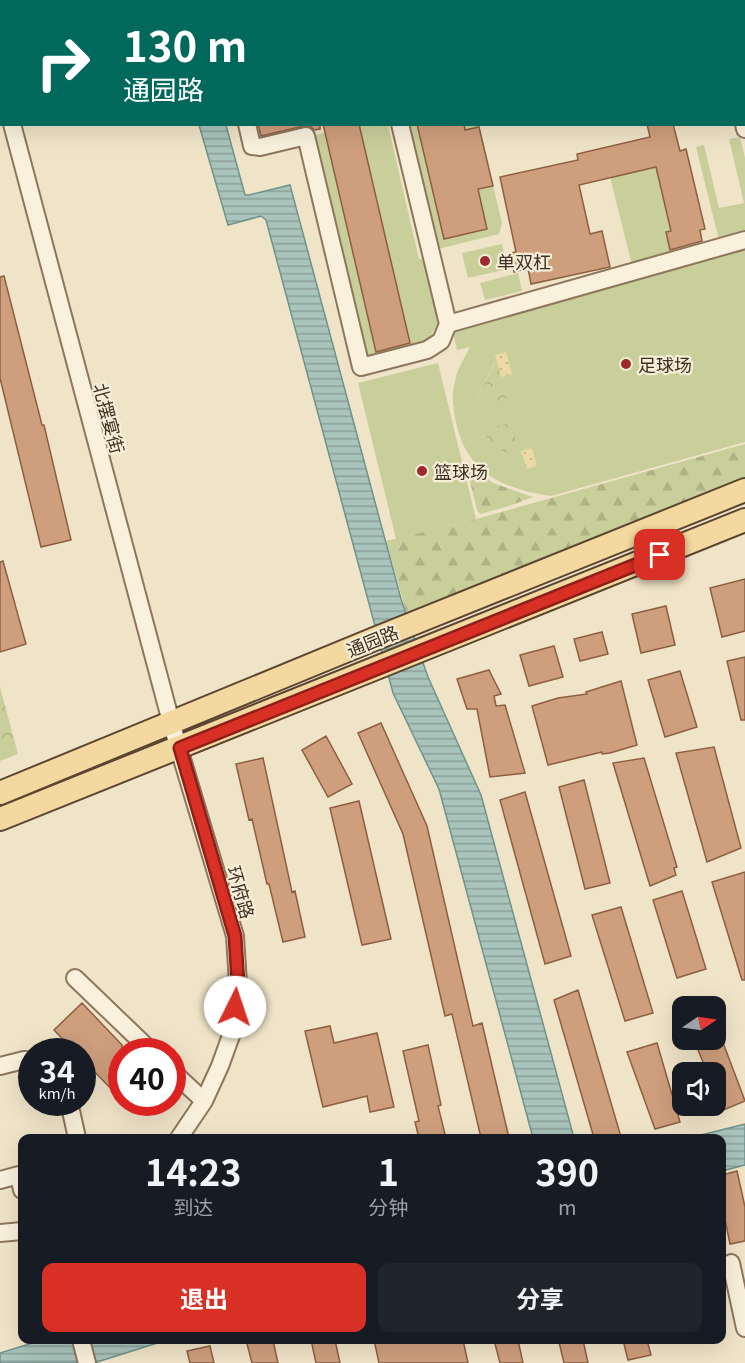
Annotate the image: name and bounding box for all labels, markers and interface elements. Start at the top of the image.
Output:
text: 130 m [123,13,247,74]
icon: right [24,24,102,102]
text: 通园路 [123,69,204,108]
place label: 单双杠 [497,248,551,274]
marker: 单双杠 [478,254,492,268]
place label: 足球场 [638,351,692,377]
marker: 足球场 [619,357,633,371]
street label: 北摆宴街 [88,380,132,456]
place label: 篮球场 [434,458,488,484]
marker: 篮球场 [415,464,429,478]
pin [634,529,685,580]
icon: arrive [643,538,676,571]
street label: 通园路 [342,618,402,662]
street label: 环府路 [222,862,262,922]
position arrow [203,975,267,1039]
north arrow [672,996,726,1050]
map controls [672,996,726,1116]
speed limit sign: 40 [108,1038,186,1116]
text: 34 [39,1048,75,1092]
button: sound [672,1062,726,1116]
text: km/h [38,1082,76,1103]
text: 14:23 [145,1144,242,1196]
text: 1 [378,1144,399,1196]
text: 390 [535,1144,599,1196]
text: 到达 [173,1192,213,1221]
text: 分钟 [368,1192,408,1221]
text: m [558,1192,576,1221]
button: 退出 [42,1263,366,1332]
button: 分享 [378,1263,702,1332]

